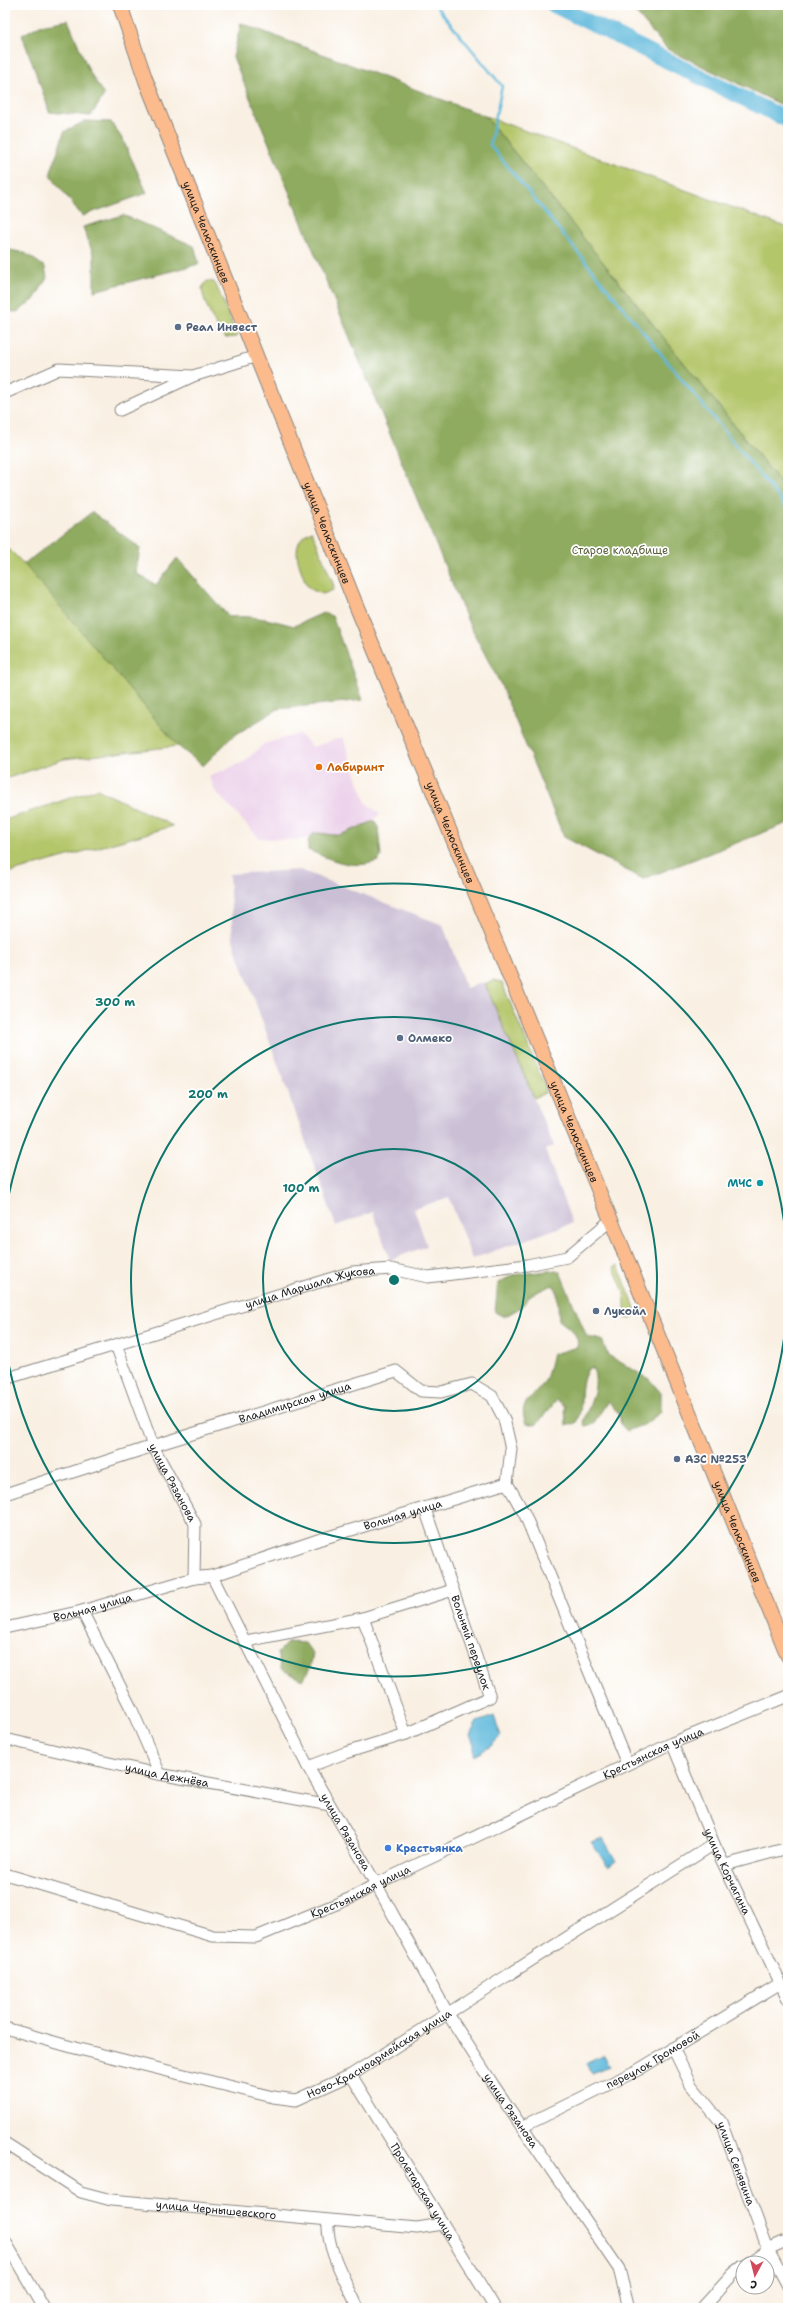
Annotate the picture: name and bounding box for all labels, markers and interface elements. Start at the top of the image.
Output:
street label: улица Челюскинцев [179,179,233,286]
place label: Реал Инвест [186,320,258,335]
marker: Реал Инвест [173,322,183,332]
street label: улица Челюскинцев [299,480,354,586]
park label: Старое кладбище [572,543,668,558]
place label: Лабиринт [327,760,385,775]
marker: Лабиринт [314,762,324,772]
street label: улица Челюскинцев [422,780,478,886]
text: 300 m [95,994,135,1010]
place label: Олмеко [408,1031,452,1046]
marker: Олмеко [395,1033,405,1043]
street label: улица Челюскинцев [546,1079,602,1185]
text: 200 m [188,1086,228,1102]
place label: МЧС [727,1176,752,1191]
marker: МЧС [755,1178,765,1188]
text: 100 m [283,1180,320,1196]
street label: улица Маршала Жукова [243,1263,376,1312]
centre of rings [387,1273,401,1287]
place label: Лукойл [604,1304,647,1319]
marker: Лукойл [591,1306,601,1316]
street label: Владимирская улица [237,1378,353,1427]
street label: улица Рязанова [145,1441,200,1525]
place label: АЗС №253 [685,1452,747,1467]
marker: АЗС №253 [672,1454,682,1464]
street label: улица Челюскинцев [710,1479,765,1585]
street label: Вольная улица [362,1496,444,1534]
street label: Вольная улица [52,1590,134,1625]
street label: Вольный переулок [447,1593,494,1692]
street label: Крестьянская улица [601,1724,706,1783]
street label: улица Дежнёва [124,1760,210,1791]
street label: улица Рязанова [317,1791,374,1874]
street label: улица Корчагина [700,1826,754,1918]
place label: Крестьянка [396,1841,463,1856]
marker: Крестьянка [383,1843,393,1853]
street label: Крестьянская улица [308,1862,413,1922]
street label: Ново-Красноармейская улица [304,2006,454,2102]
street label: переулок Громовой [603,2027,702,2093]
street label: улица Рязанова [480,2071,541,2151]
street label: улица Сенявина [713,2120,758,2208]
street label: Пролетарская улица [387,2141,458,2243]
street label: улица Чернышевского [155,2197,277,2223]
north arrow [735,2255,775,2295]
text: С [749,2277,758,2292]

